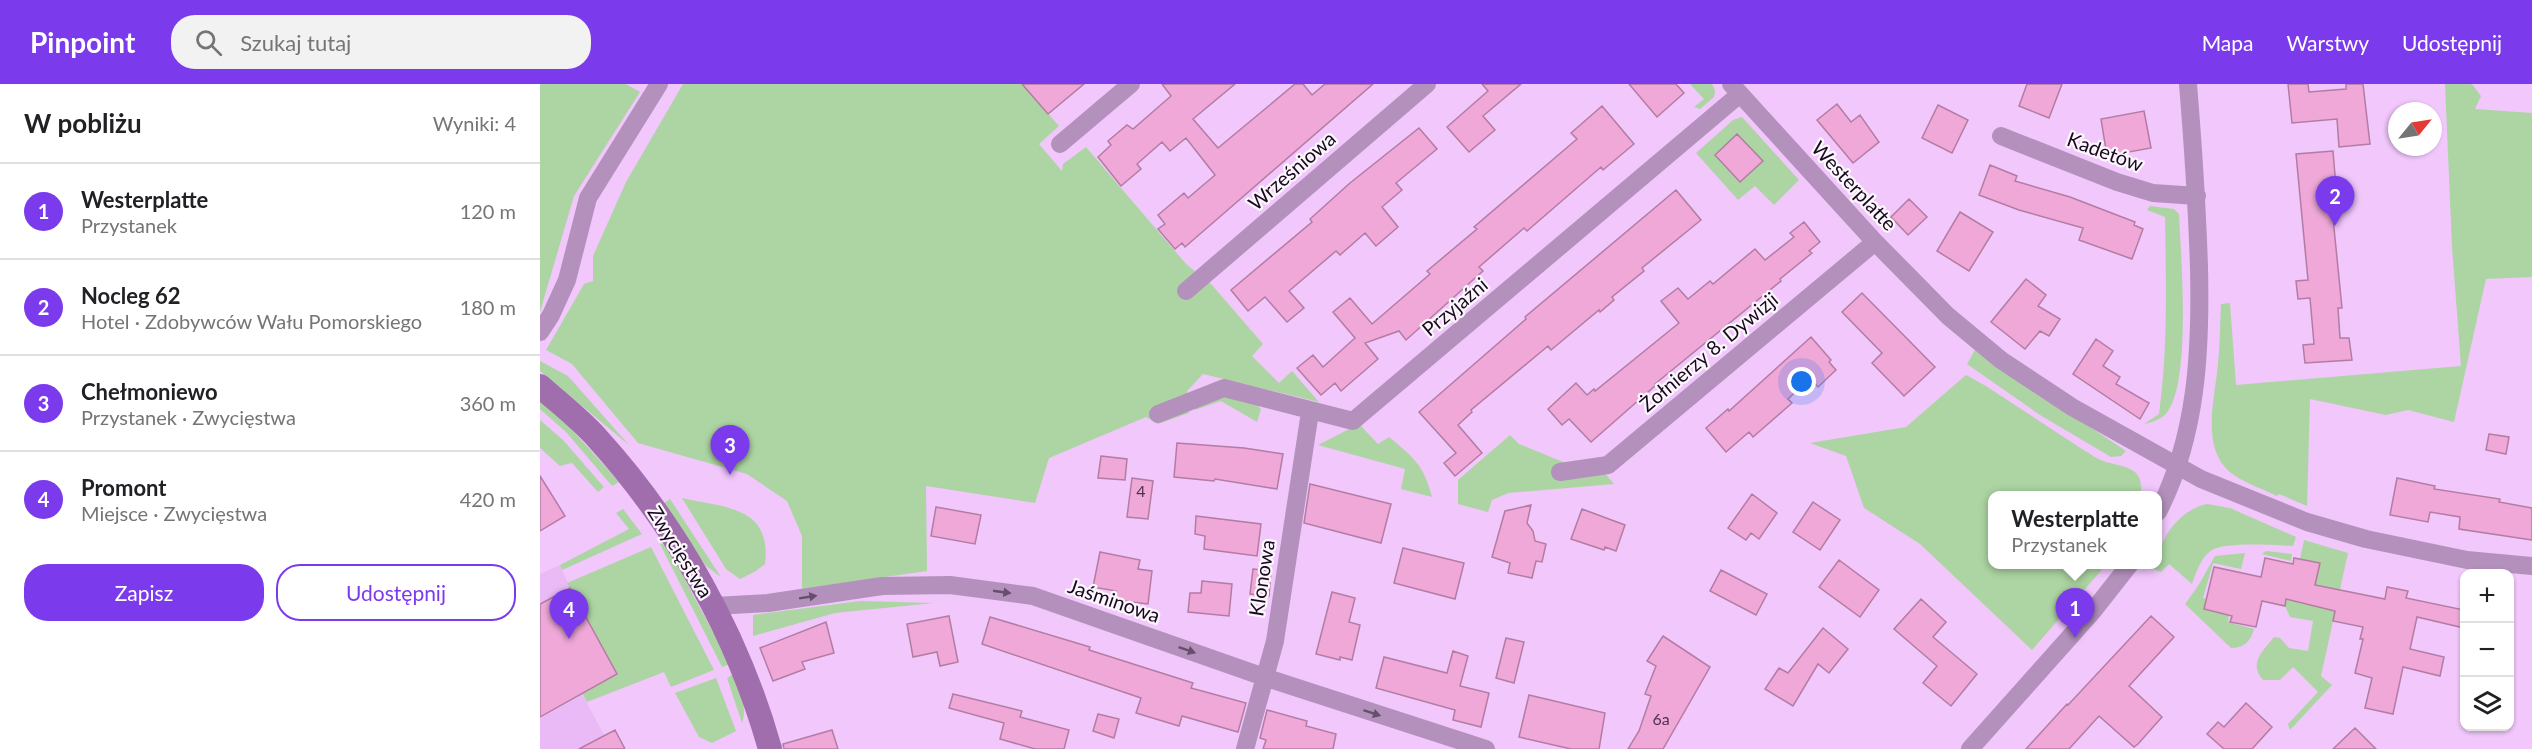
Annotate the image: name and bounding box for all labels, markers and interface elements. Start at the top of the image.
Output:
search box [171,15,591,69]
text: Pinpoint [30,25,135,59]
icon: search [192,26,225,59]
text: Szukaj tutaj [240,29,351,56]
text: Mapa [2202,30,2254,55]
text: Warstwy [2287,30,2369,55]
text: Udostępnij [2402,30,2502,55]
north arrow [2388,102,2442,156]
text: W pobliżu [24,107,142,139]
text: Wyniki: 4 [433,111,516,135]
street label: Wrześniowa [1243,126,1340,215]
street label: Kadetów [2064,126,2147,176]
street label: Westerplatte [1807,136,1902,235]
pin: 2 [2316,176,2354,226]
text: Westerplatte [81,186,208,213]
text: 1 [38,199,49,223]
text: 120 m [460,199,516,223]
text: Przystanek [81,213,177,237]
street label: Przyjaźni [1417,272,1492,341]
text: Nocleg 62 [81,282,181,309]
street label: Żołnierzy 8. Dywizji [1634,286,1782,416]
text: 2 [38,295,49,319]
text: 180 m [460,295,516,319]
text: Hotel · Zdobywców Wału Pomorskiego [81,309,422,333]
your location [1787,367,1816,396]
text: Chełmoniewo [81,378,218,405]
text: 3 [38,391,49,415]
text: 360 m [460,391,516,415]
text: Przystanek · Zwycięstwa [81,405,296,429]
pin: 3 [710,426,750,475]
text: Promont [81,474,166,501]
house number: 4 [1136,481,1146,500]
text: 4 [38,487,49,511]
text: 420 m [460,487,516,511]
popup [1988,491,2162,569]
text: Miejsce · Zwycięstwa [81,501,267,525]
street label: Zwycięstwa [643,501,718,602]
text: Westerplatte [2011,505,2139,532]
text: Przystanek [2011,532,2107,556]
street label: Klonowa [1243,538,1279,618]
button: Zapisz [24,564,264,621]
button: Udostępnij [276,564,516,621]
map controls [2460,569,2514,731]
button: + [2460,569,2514,623]
street label: Jaśminowa [1065,573,1164,627]
one-way arrow [992,587,1011,596]
pin: 1 [2056,588,2095,638]
pin: 4 [549,590,588,639]
one-way arrow [799,592,818,601]
button: − [2460,623,2514,677]
one-way arrow [1178,646,1196,656]
button: layers [2460,677,2514,731]
one-way arrow [1363,708,1381,718]
house number: 6a [1652,709,1670,728]

